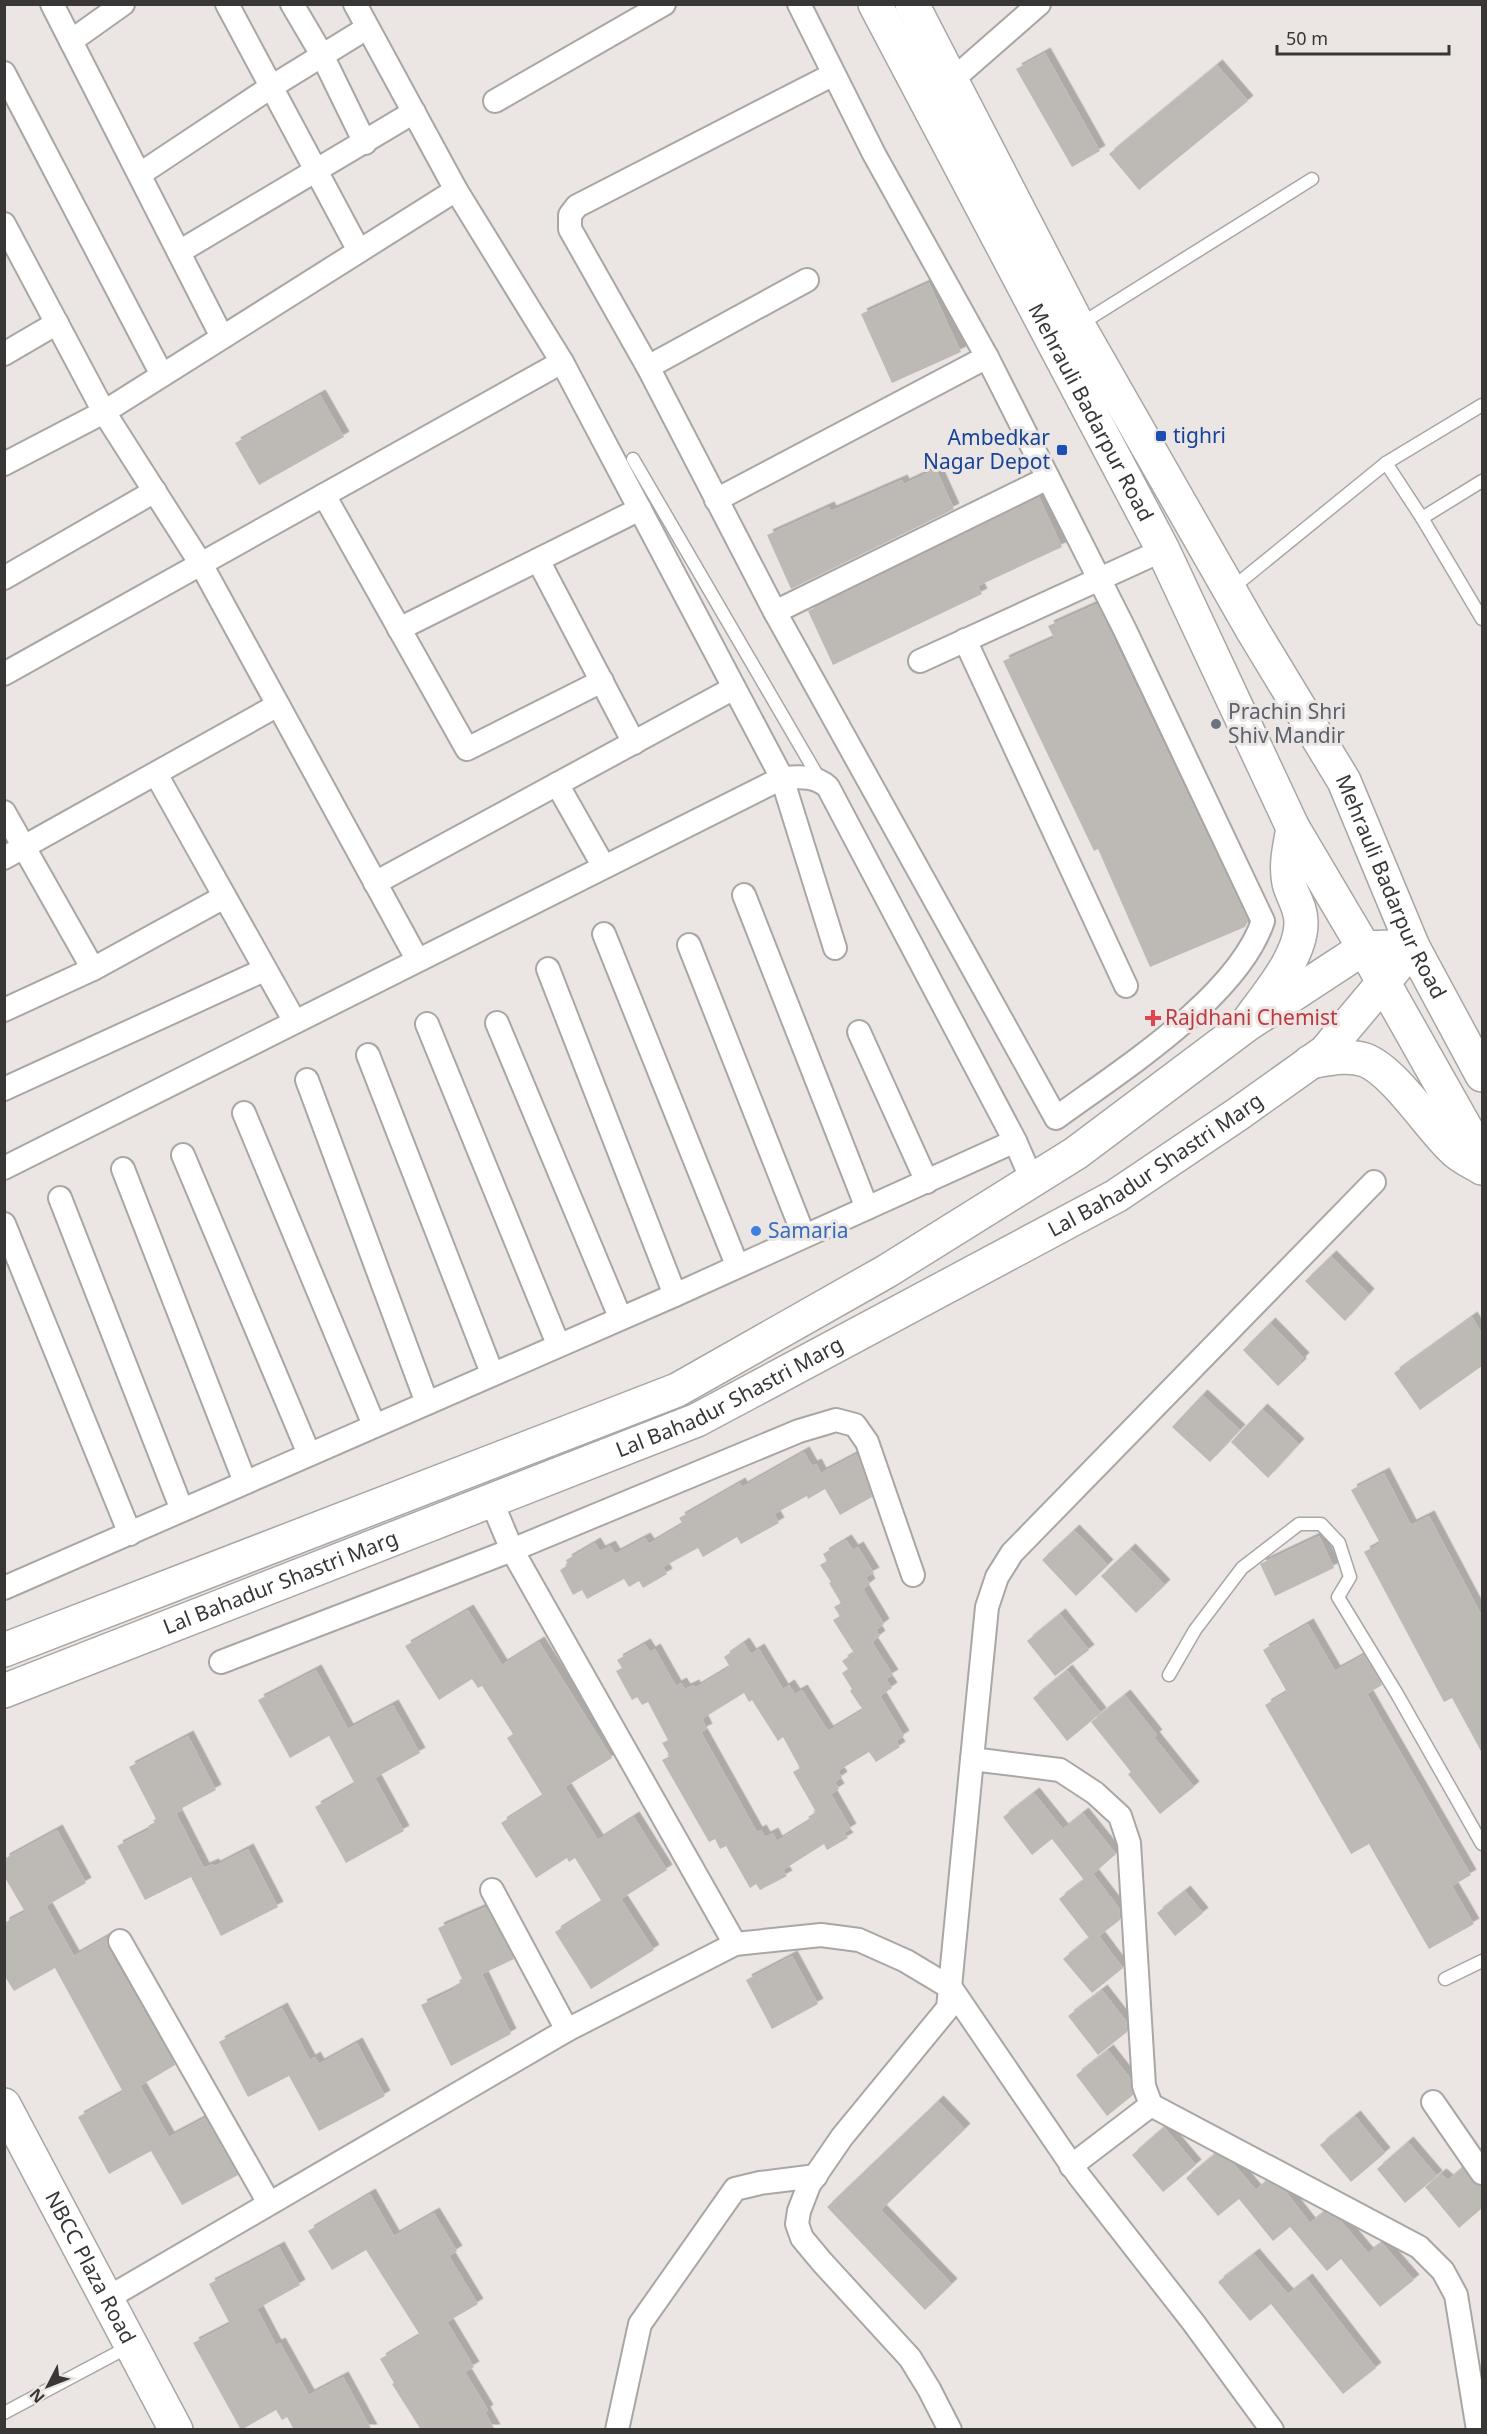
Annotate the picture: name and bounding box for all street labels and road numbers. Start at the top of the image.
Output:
street label: Mehrauli Badarpur Road [1022,298,1160,526]
street label: Mehrauli Badarpur Road [1330,770,1453,1004]
street label: Lal Bahadur Shastri Marg [1043,1086,1268,1243]
street label: Lal Bahadur Shastri Marg [611,1330,848,1463]
street label: Lal Bahadur Shastri Marg [159,1523,402,1640]
street label: NBCC Plaza Road [39,2186,143,2348]

